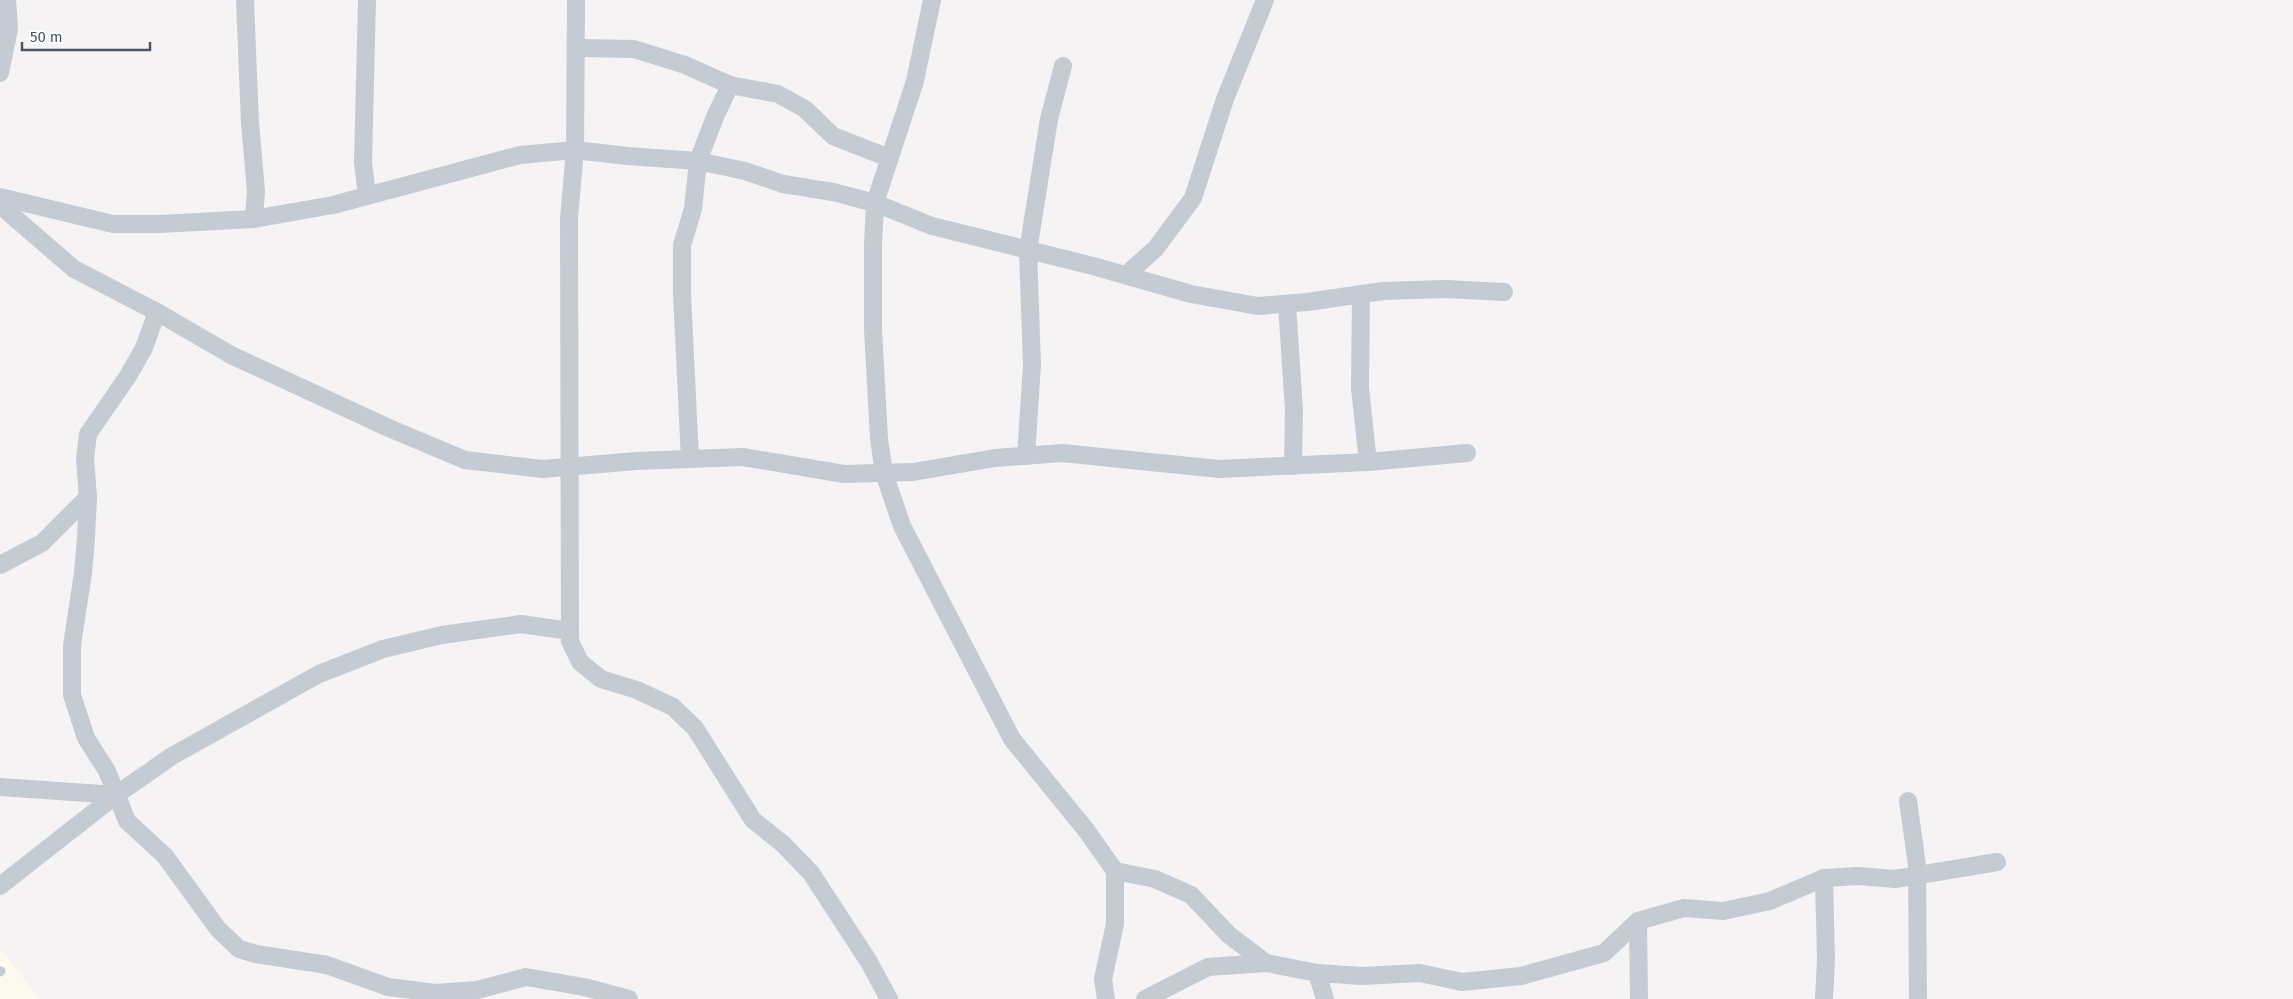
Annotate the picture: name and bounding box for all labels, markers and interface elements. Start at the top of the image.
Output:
scale bar [22,20,150,52]
text: 50 m [30,28,63,46]

